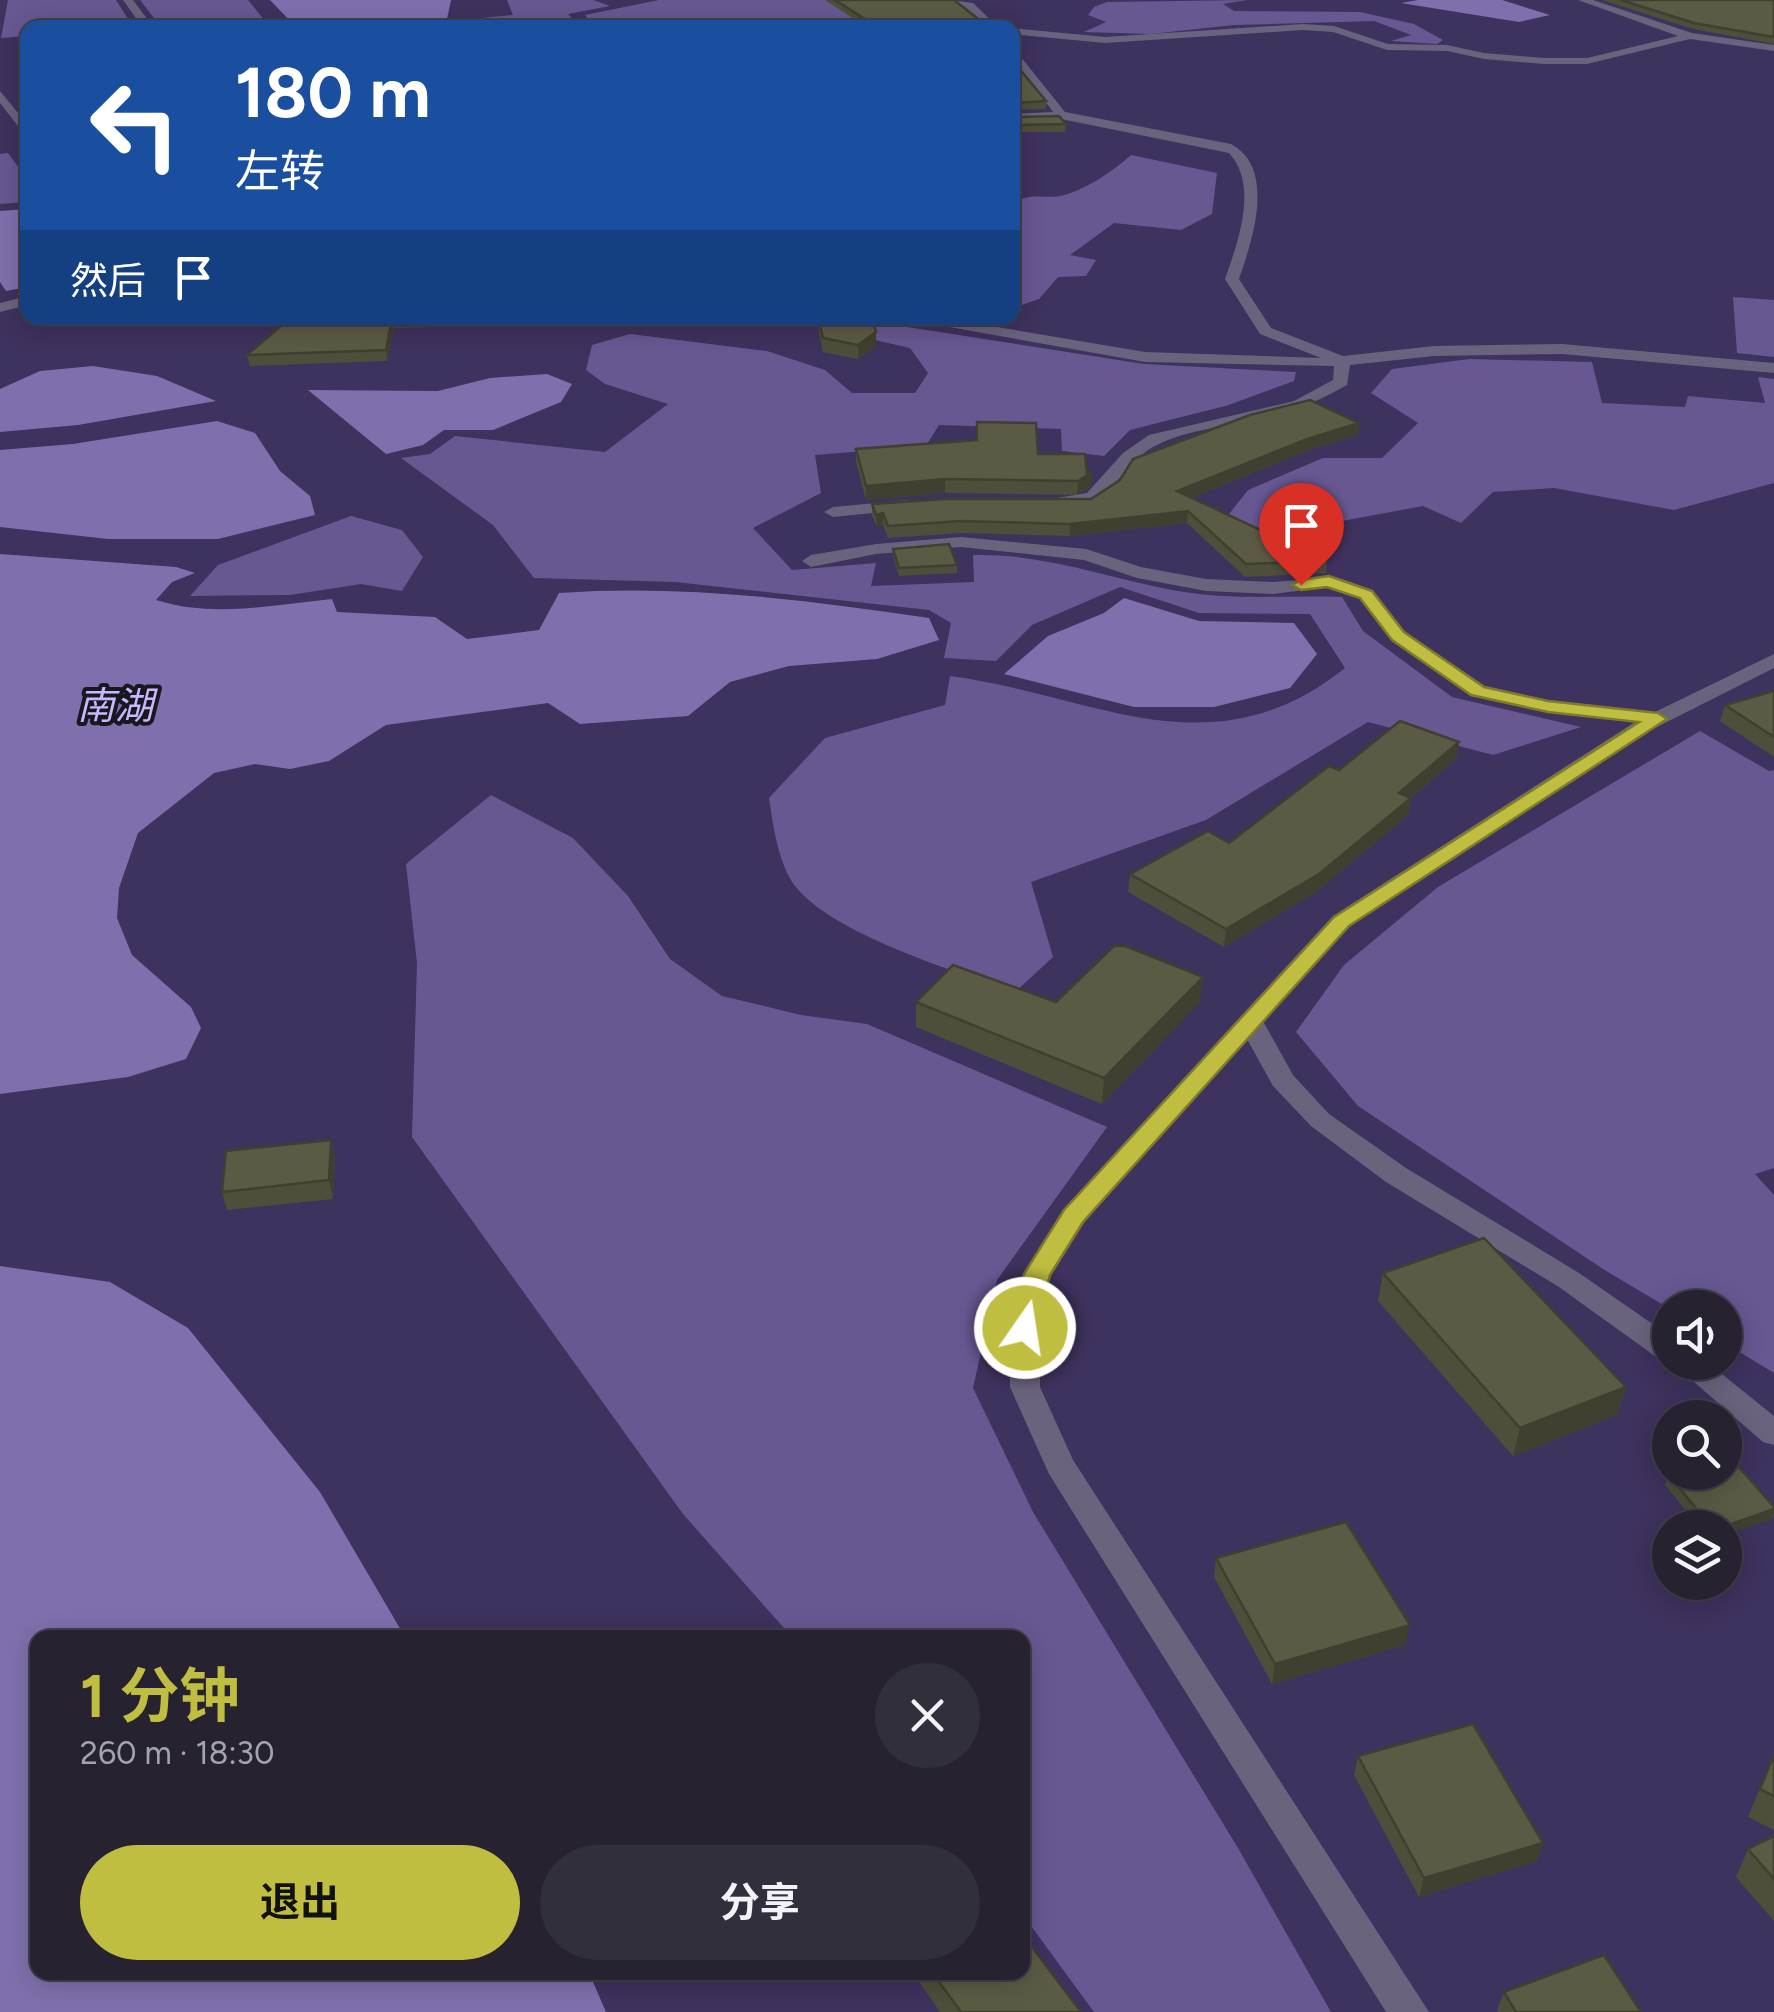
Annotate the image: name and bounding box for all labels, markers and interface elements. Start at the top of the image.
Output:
text: 180 m [235,50,430,135]
icon: left [70,60,200,190]
text: 左转 [235,144,325,198]
icon: arrive [166,250,221,305]
text: 然后 [70,258,146,304]
pin [1259,483,1344,586]
icon: arrive [1274,498,1329,553]
water label: 南湖 [77,683,158,729]
position arrow [973,1276,1077,1380]
map controls [1652,1290,1742,1600]
button: sound [1652,1290,1742,1380]
button: search [1652,1400,1742,1490]
button: layers [1652,1510,1742,1600]
text: 1 分钟 [80,1660,240,1732]
button: close [875,1663,980,1768]
text: 260 m · 18:30 [80,1734,274,1772]
button: 退出 [80,1845,520,1960]
button: 分享 [540,1845,980,1960]

